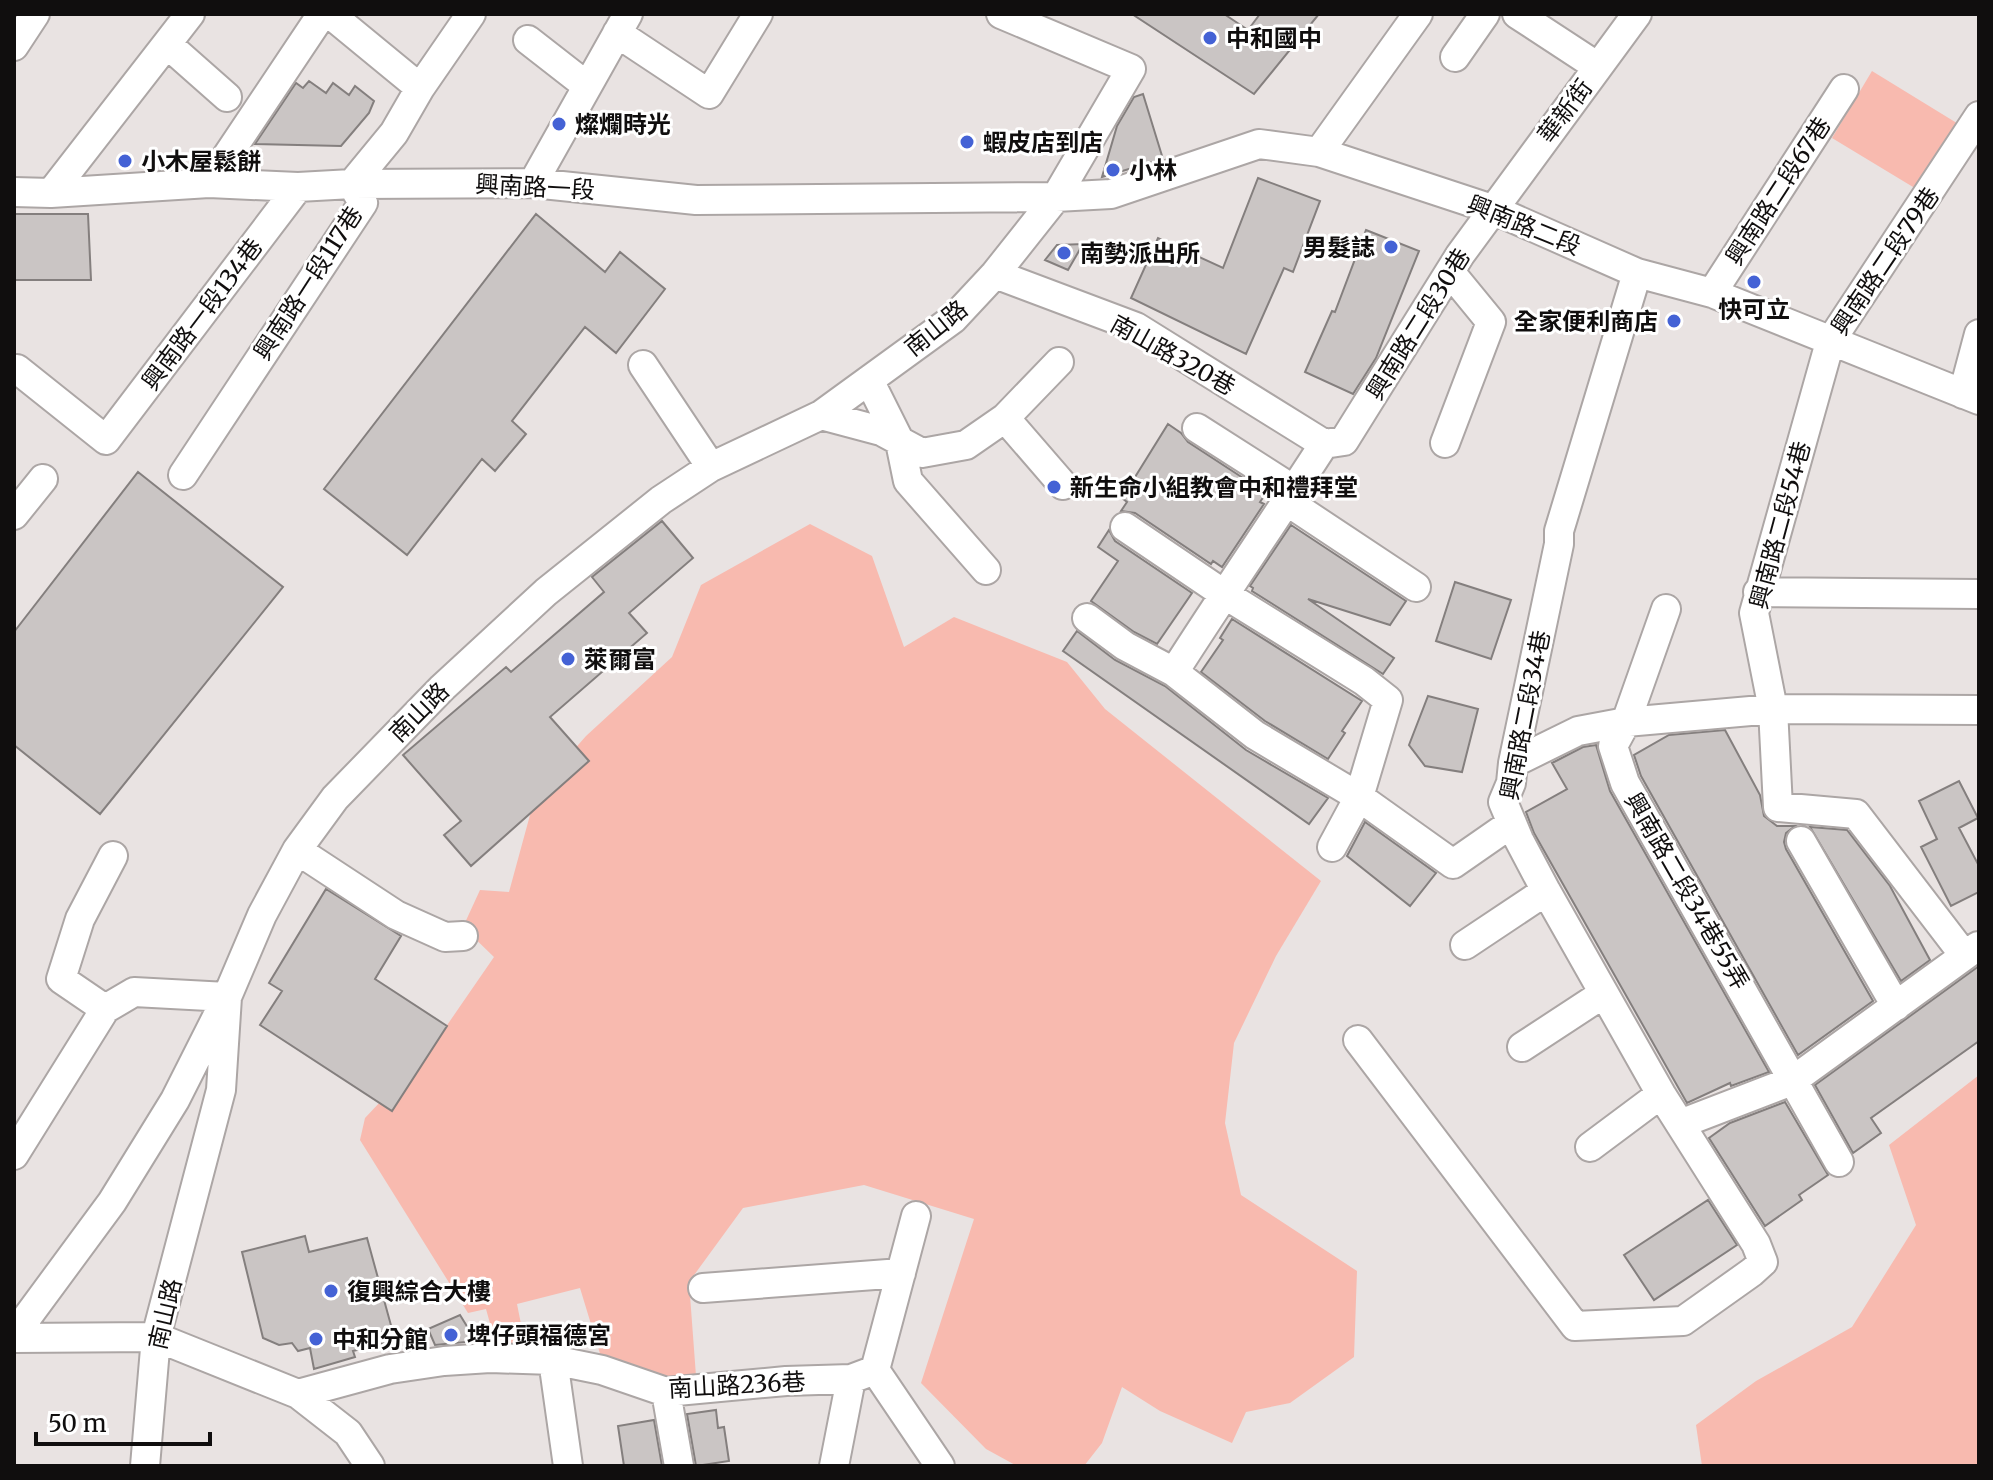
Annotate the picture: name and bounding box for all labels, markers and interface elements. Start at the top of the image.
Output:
place label: 中和國中 [1226,23,1322,54]
marker: 中和國中 [1201,29,1219,47]
street label: 華新街 [1531,73,1599,149]
place label: 燦爛時光 [575,109,671,140]
street label: 興南路二段67巷 [1719,111,1837,271]
marker: 燦爛時光 [550,115,568,133]
place label: 蝦皮店到店 [983,127,1103,158]
marker: 蝦皮店到店 [958,133,976,151]
place label: 小木屋鬆餅 [141,146,261,177]
marker: 小木屋鬆餅 [116,152,134,170]
place label: 小林 [1129,155,1177,186]
marker: 小林 [1104,161,1122,179]
street label: 興南路一段 [474,168,596,206]
street label: 興南路二段79巷 [1824,181,1946,341]
street label: 興南路二段 [1463,188,1585,262]
street label: 興南路一段117巷 [247,200,369,366]
street label: 興南路一段134巷 [135,232,269,396]
place label: 男髮誌 [1303,232,1375,263]
place label: 南勢派出所 [1080,238,1200,269]
marker: 男髮誌 [1382,238,1400,256]
street label: 興南路二段30巷 [1359,242,1477,406]
marker: 南勢派出所 [1055,244,1073,262]
marker: 快可立 [1745,273,1763,291]
street label: 南山路 [898,293,974,363]
place label: 快可立 [1718,294,1790,325]
place label: 全家便利商店 [1514,306,1658,337]
street label: 南山路320巷 [1105,308,1241,402]
marker: 全家便利商店 [1665,312,1683,330]
street label: 興南路二段54巷 [1743,438,1817,612]
place label: 新生命小組教會中和禮拜堂 [1070,472,1358,503]
marker: 新生命小組教會中和禮拜堂 [1045,478,1063,496]
street label: 興南路二段34巷 [1493,628,1557,802]
place label: 萊爾富 [584,644,656,675]
marker: 萊爾富 [559,650,577,668]
street label: 南山路 [383,676,455,748]
street label: 興南路二段34巷55弄 [1618,787,1756,995]
street label: 南山路 [142,1275,188,1353]
place label: 復興綜合大樓 [347,1276,491,1307]
marker: 復興綜合大樓 [322,1282,340,1300]
place label: 埤仔頭福德宮 [467,1320,611,1351]
place label: 中和分館 [332,1324,428,1355]
marker: 埤仔頭福德宮 [442,1326,460,1344]
marker: 中和分館 [307,1330,325,1348]
street label: 南山路236巷 [668,1366,806,1404]
scale bar [36,1396,210,1446]
text: 50 m [48,1408,107,1439]

